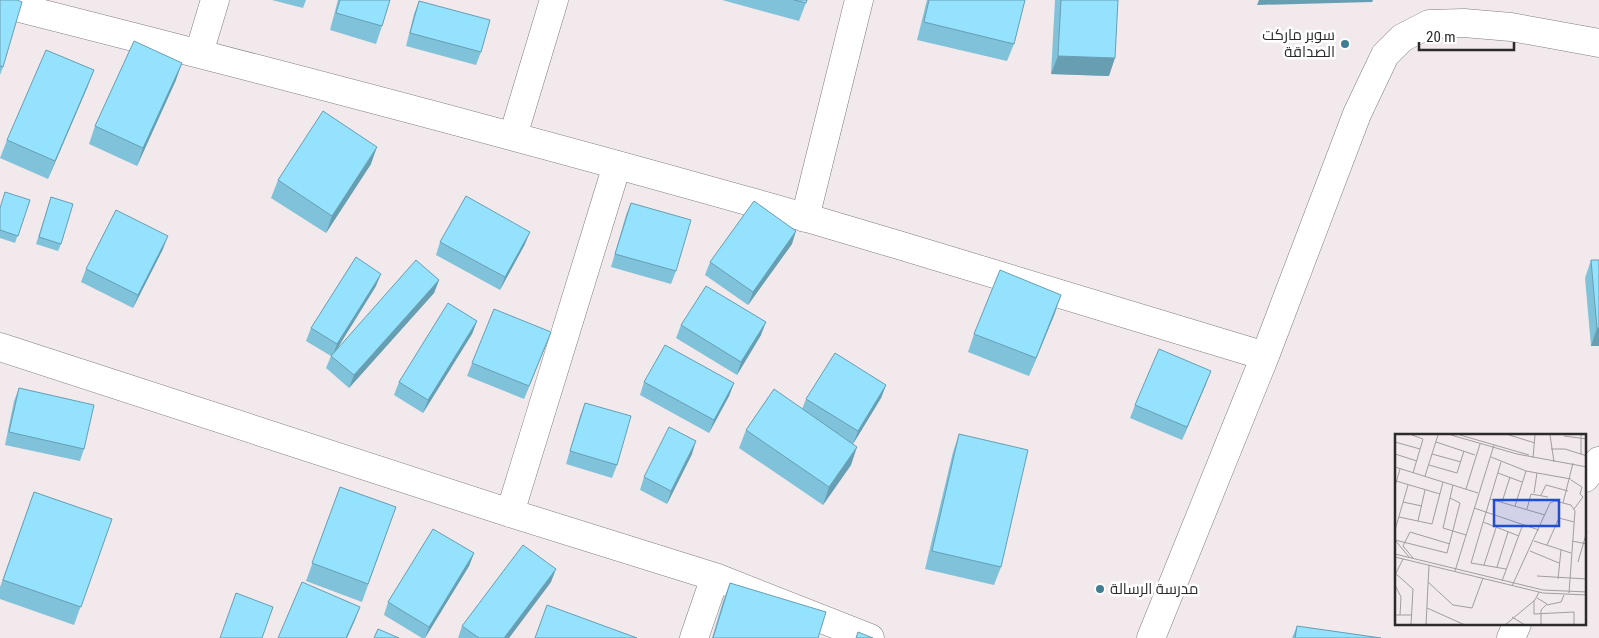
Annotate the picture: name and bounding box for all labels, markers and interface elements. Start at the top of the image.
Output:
scale bar [1419,20,1514,52]
place label: سوبر ماركت الصداقة [1262,26,1335,61]
text: 20 m [1426,28,1456,46]
marker: سوبر ماركت الصداقة [1339,38,1351,50]
inset map [1395,434,1586,626]
place label: مدرسة الرسالة [1110,580,1198,598]
marker: مدرسة الرسالة [1094,583,1106,595]

